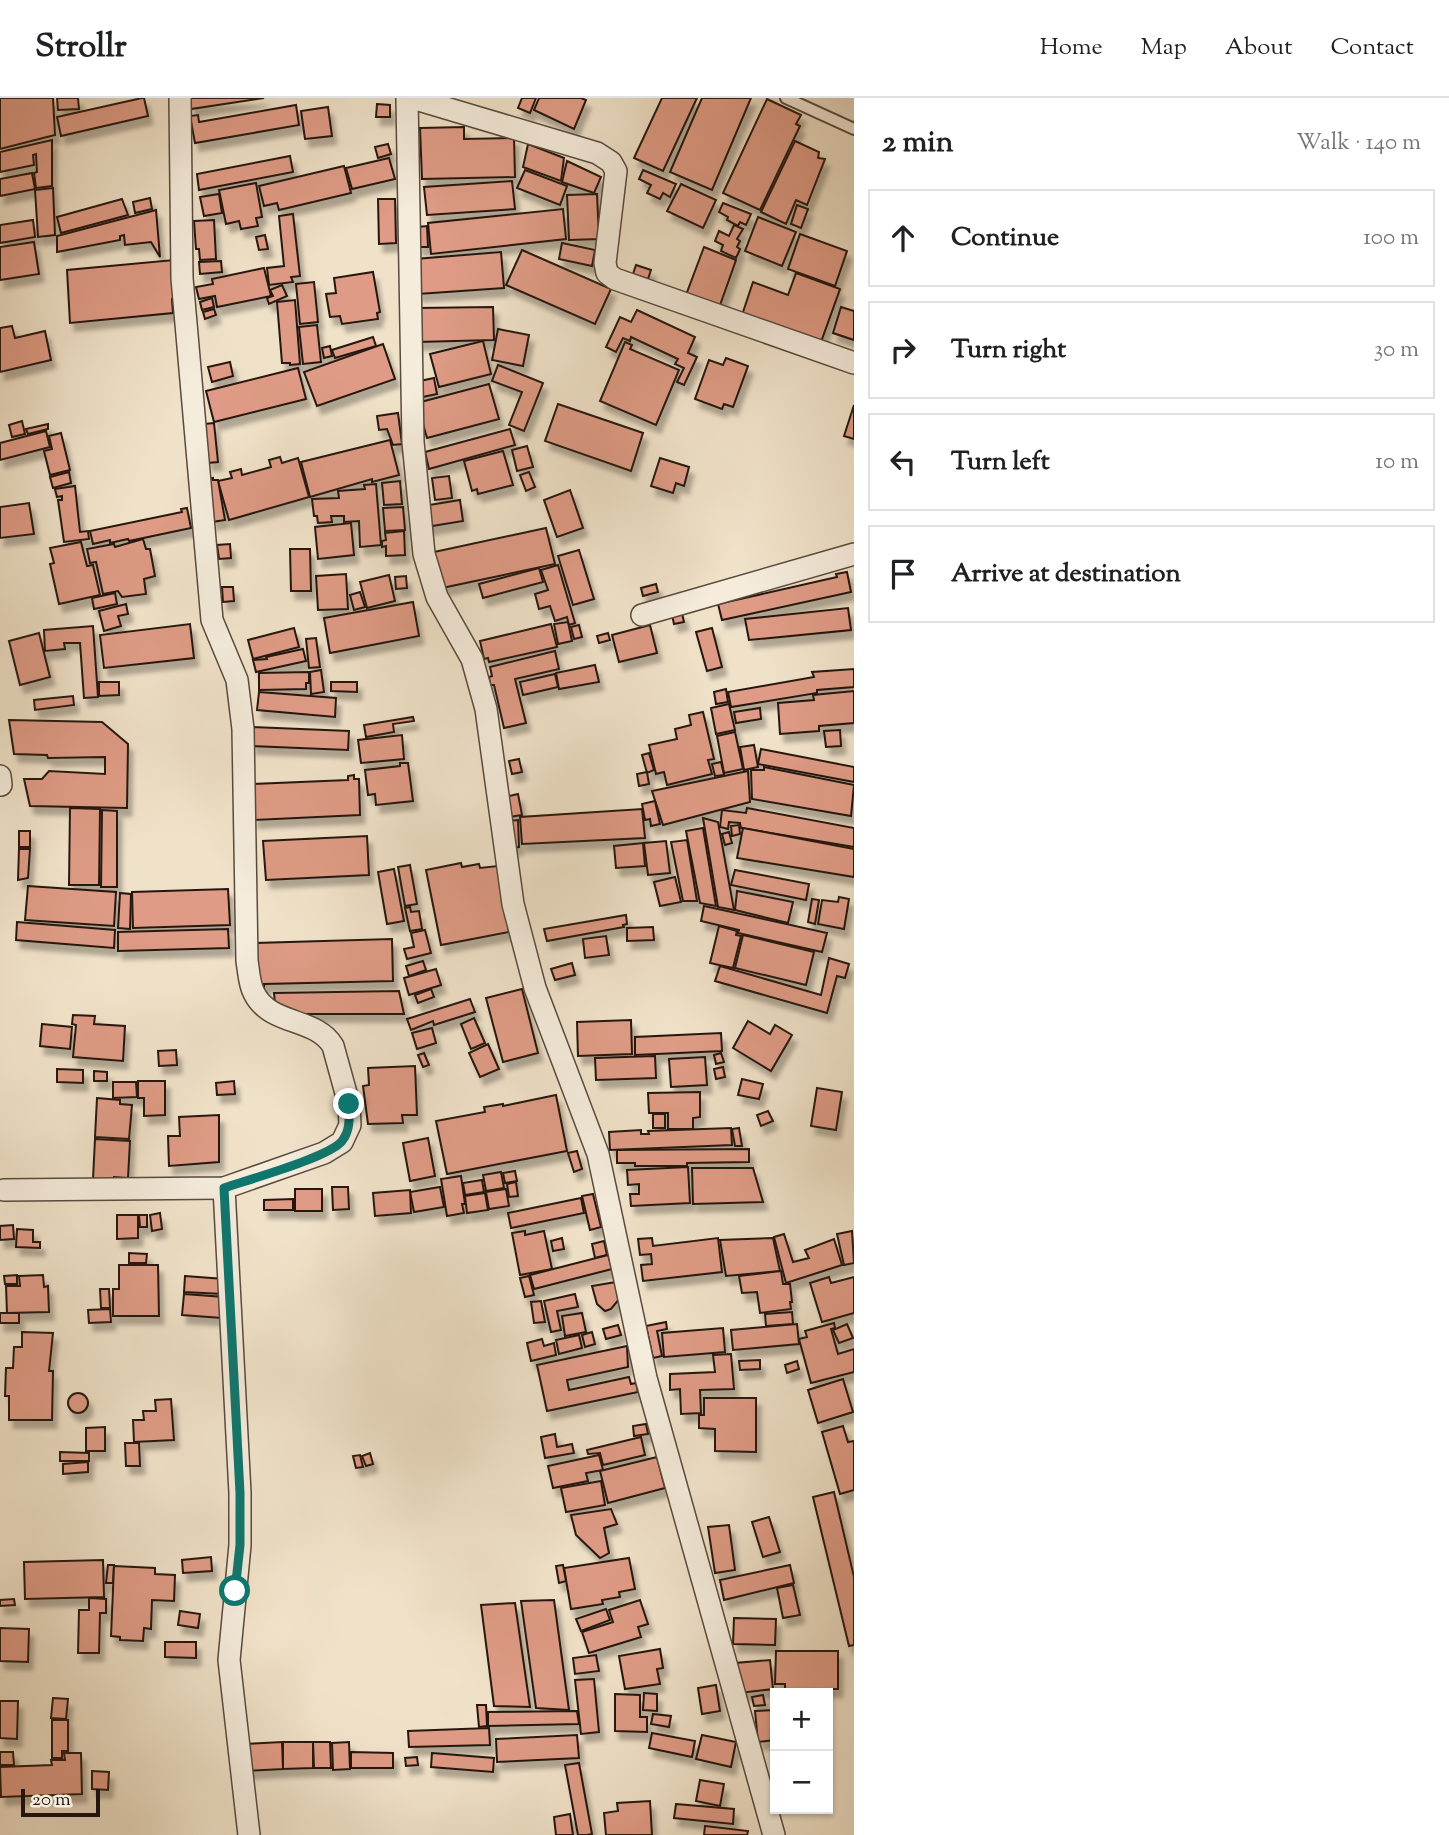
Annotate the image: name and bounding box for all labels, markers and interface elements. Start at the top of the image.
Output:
text: Strollr [35,24,127,72]
text: Home [1040,31,1103,65]
text: Map [1141,31,1187,65]
text: About [1225,31,1292,65]
text: Contact [1330,31,1414,65]
text: 2 min [882,122,954,165]
text: Walk · 140 m [1296,127,1421,160]
icon: ahead [884,219,922,257]
text: Continue [951,220,1059,257]
text: 100 m [1363,222,1419,255]
icon: right [884,331,922,369]
text: Turn right [951,332,1066,369]
text: 30 m [1374,334,1419,367]
icon: left [884,443,922,481]
text: Turn left [951,444,1050,481]
text: 10 m [1375,446,1419,479]
icon: arrive [884,555,922,593]
text: Arrive at destination [951,556,1181,593]
route end [333,1088,364,1119]
route start [219,1575,250,1606]
map controls [770,1688,833,1814]
button: + [770,1688,833,1751]
button: − [770,1751,833,1814]
scale bar [21,1786,100,1818]
text: 20 m [32,1787,71,1814]

